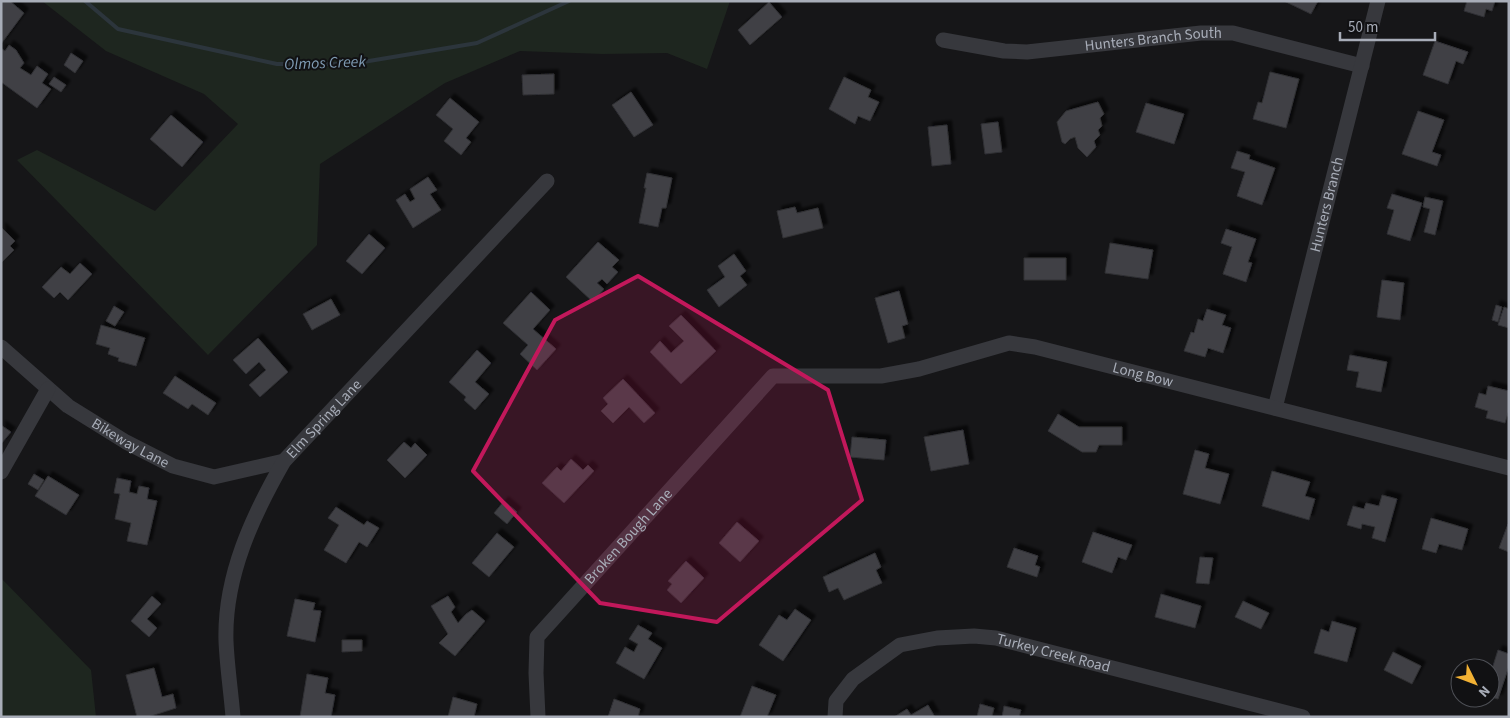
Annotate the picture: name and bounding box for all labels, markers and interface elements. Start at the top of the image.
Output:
scale bar [1340,10,1435,42]
text: 50 m [1348,17,1378,38]
street label: Hunters Branch South [1084,23,1222,57]
water label: Olmos Creek [284,51,367,75]
street label: Hunters Branch [1305,155,1349,254]
street label: Long Bow [1110,357,1176,393]
street label: Elm Spring Lane [282,375,367,463]
street label: Bikeway Lane [87,413,173,473]
street label: Broken Bough Lane [580,484,677,589]
street label: Turkey Creek Road [994,629,1112,678]
north arrow [1450,658,1500,708]
text: N [1473,681,1494,701]

